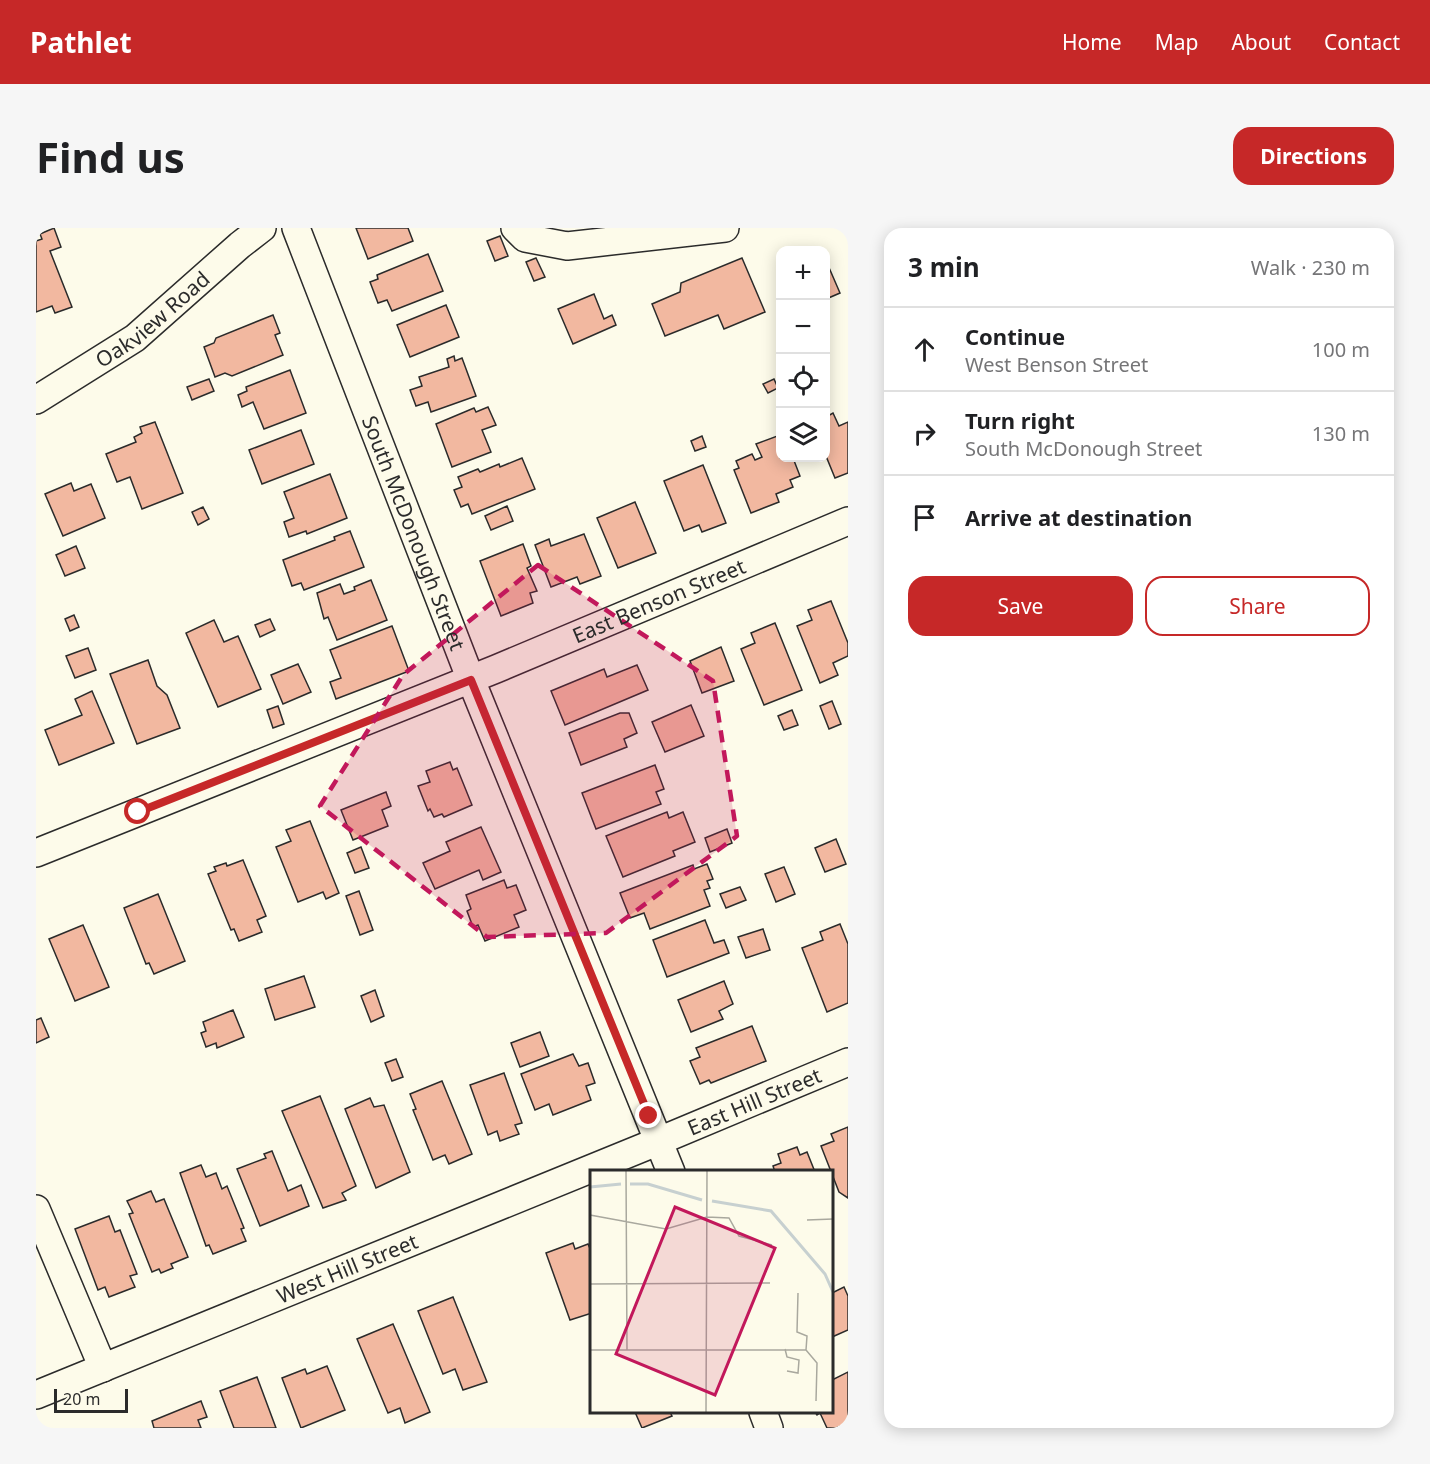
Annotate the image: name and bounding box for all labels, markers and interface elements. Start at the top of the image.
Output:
text: Pathlet [30,23,132,61]
text: Home [1062,28,1122,56]
text: Map [1155,28,1198,56]
text: About [1231,28,1291,56]
text: Contact [1324,28,1400,56]
button: Directions [1233,127,1394,185]
text: Find us [36,128,185,185]
map controls [776,246,830,462]
button: + [776,246,830,300]
text: 3 min [908,249,980,285]
text: Walk · 230 m [1251,254,1370,281]
street label: Oakview Road [90,265,215,373]
button: − [776,300,830,354]
text: Continue [965,321,1065,351]
icon: ahead [908,333,941,366]
text: 100 m [1312,336,1370,363]
text: West Benson Street [965,351,1148,378]
button: locate [776,354,830,408]
text: Turn right [965,405,1075,435]
button: layers [776,408,830,462]
street label: South McDonough Street [356,412,472,655]
icon: right [908,417,941,450]
text: 130 m [1312,420,1370,447]
text: South McDonough Street [965,435,1202,462]
icon: arrive [908,501,941,534]
text: Arrive at destination [965,502,1192,532]
street label: East Benson Street [568,552,750,649]
button: Save [908,576,1133,636]
button: Share [1145,576,1370,636]
route start [124,798,150,824]
street label: East Hill Street [683,1061,826,1142]
route end [635,1102,661,1128]
inset map [590,1170,833,1413]
street label: West Hill Street [272,1227,422,1309]
scale bar [54,1386,128,1414]
text: 20 m [63,1388,100,1410]

